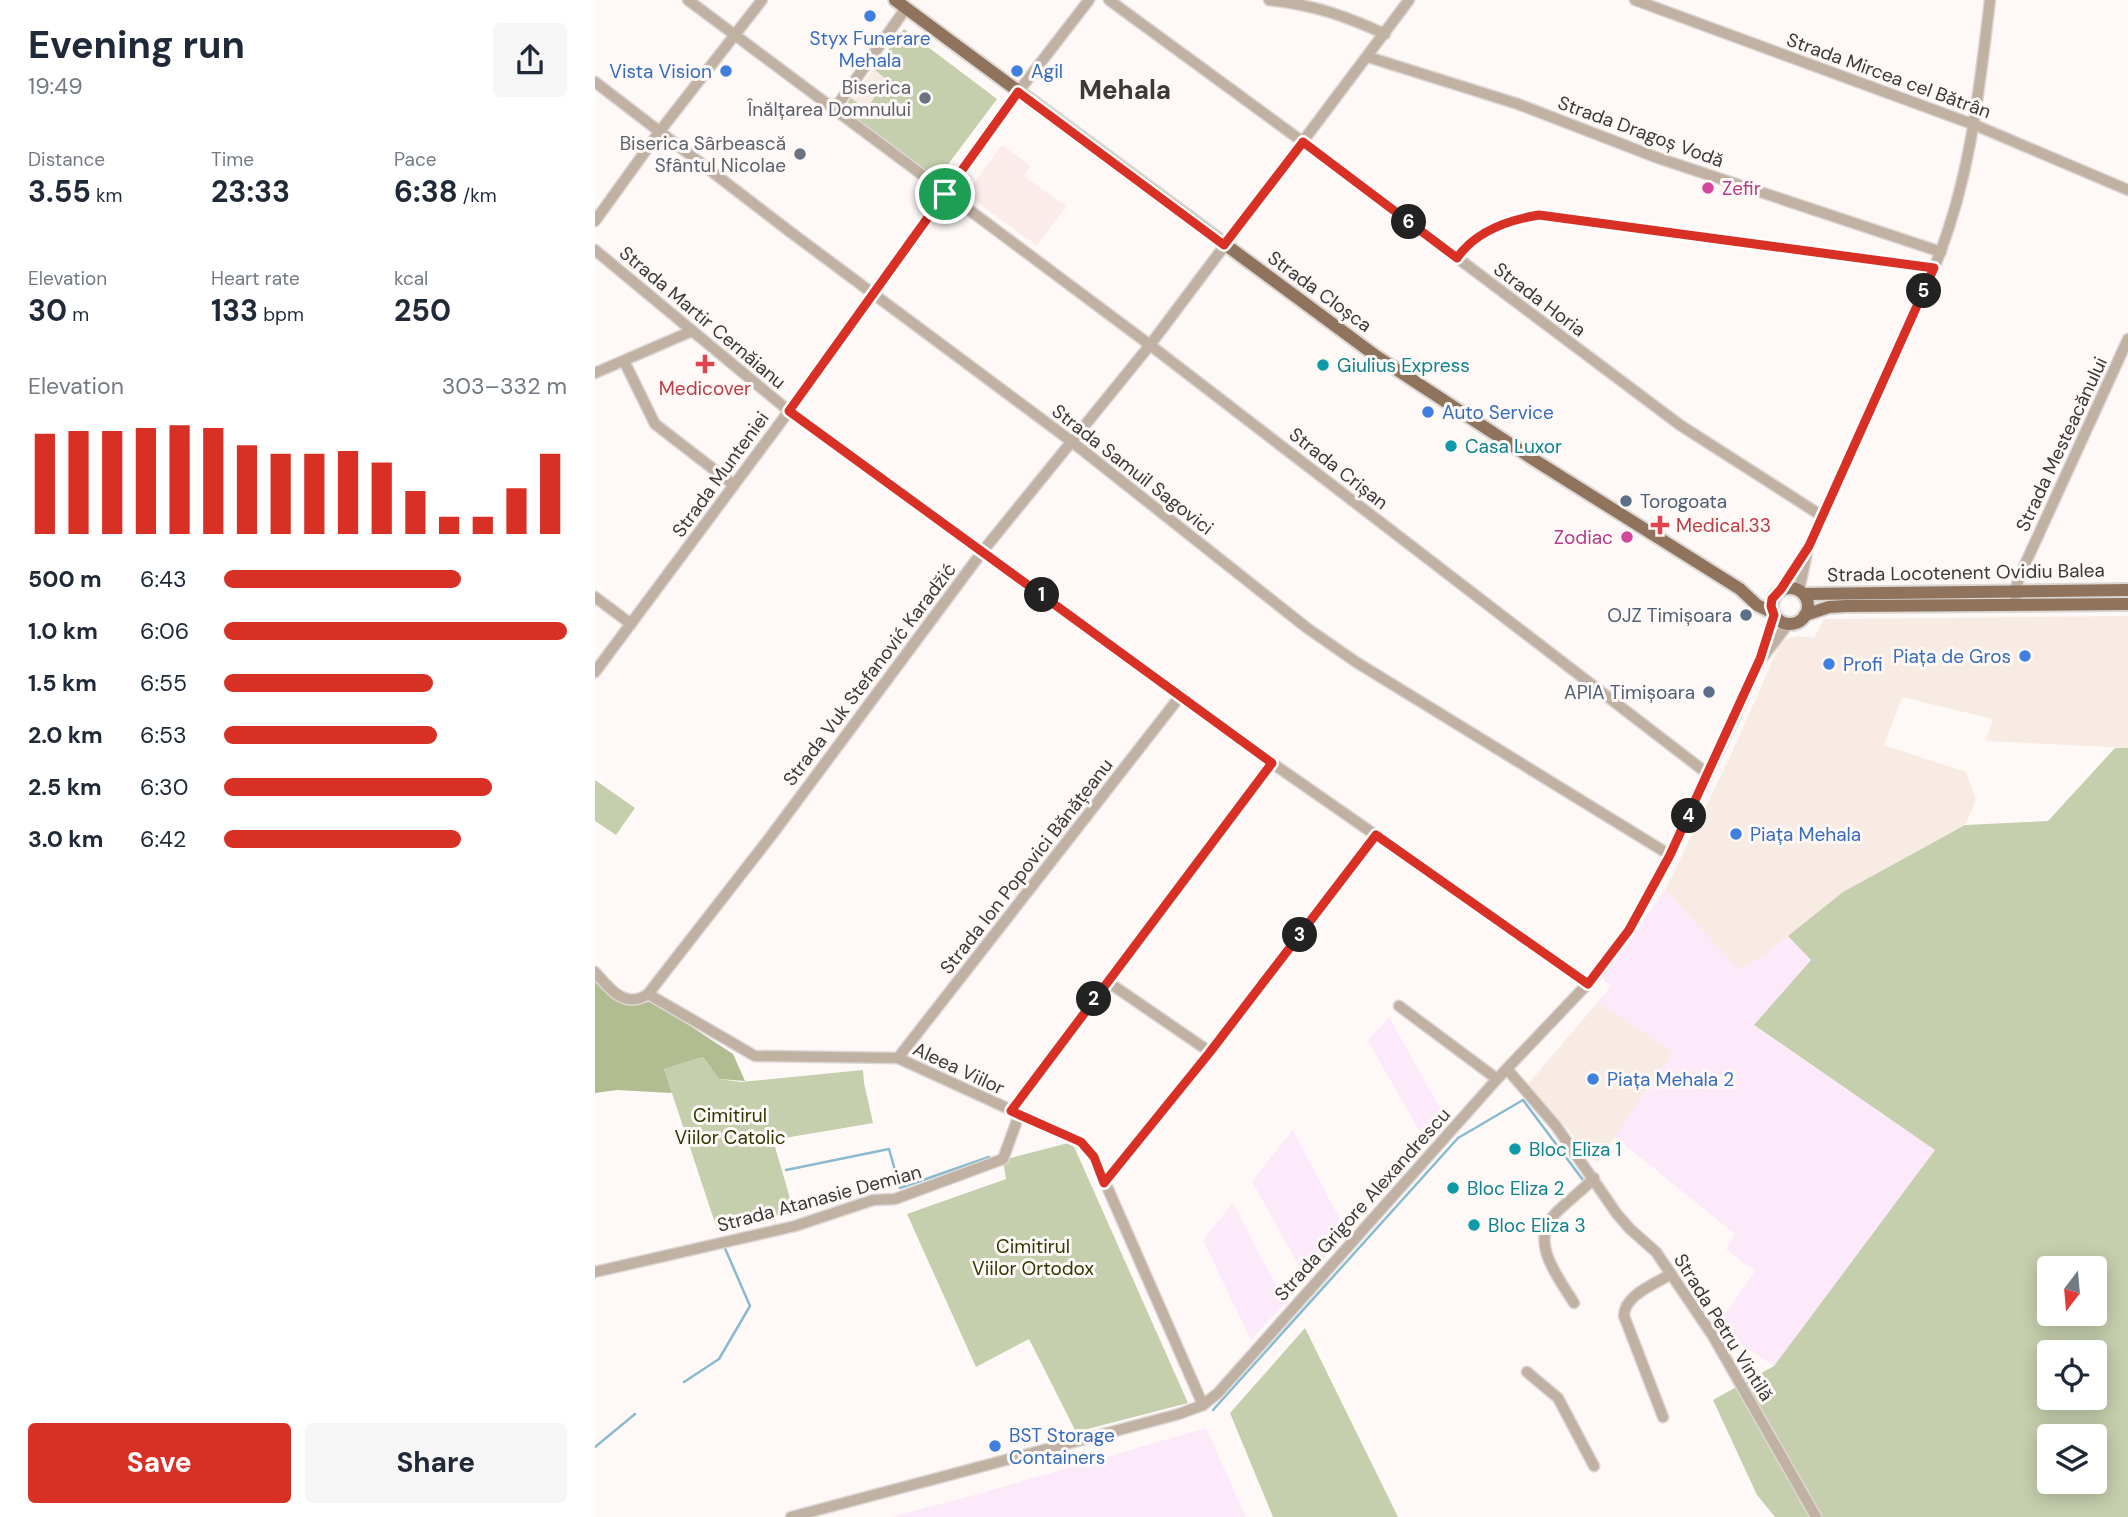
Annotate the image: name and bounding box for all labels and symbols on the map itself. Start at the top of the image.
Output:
marker: Styx Funerare Mehala [862,8,878,24]
place label: Styx Funerare Mehala [809,26,931,73]
street label: Strada Mircea cel Bătrân [1783,27,1994,124]
place label: Vista Vision [609,59,712,84]
place label: Agil [1031,59,1063,84]
marker: Vista Vision [718,63,734,79]
marker: Agil [1009,63,1025,79]
district label: Mehala [1079,73,1171,107]
place label: Biserica Înălțarea Domnului [747,75,911,122]
marker: Biserica Înălțarea Domnului [917,90,933,106]
street label: Strada Dragoș Vodă [1554,90,1727,173]
place label: Biserica Sârbească Sfântul Nicolae [620,131,786,178]
marker: Biserica Sârbească Sfântul Nicolae [792,146,808,162]
pin [915,164,975,224]
place label: Zefir [1722,176,1761,201]
marker: Zefir [1700,180,1716,196]
pin: 6 [1391,204,1427,240]
street label: Strada Martir Cernăianu [614,240,791,394]
street label: Strada Cloșca [1263,245,1377,338]
street label: Strada Horia [1489,257,1591,342]
pin: 5 [1907,274,1941,308]
place label: Giulius Express [1337,353,1470,378]
street label: Strada Mesteacănului [2010,353,2113,536]
marker: Medicover [695,354,715,374]
marker: Giulius Express [1315,357,1331,373]
place label: Medicover [659,376,751,401]
street label: Strada Samuil Sagovici [1047,398,1219,540]
place label: Auto Service [1442,400,1554,425]
marker: Auto Service [1420,404,1436,420]
street label: Strada Munteniei [666,406,775,542]
street label: Strada Crișan [1284,422,1393,515]
place label: Casa Luxor [1465,434,1562,459]
marker: Casa Luxor [1443,438,1459,454]
place label: Torogoata [1640,489,1727,514]
marker: Torogoata [1618,493,1634,509]
place label: Medical.33 [1676,513,1771,538]
marker: Medical.33 [1650,515,1670,535]
place label: Zodiac [1554,525,1613,550]
marker: Zodiac [1619,529,1635,545]
street label: Strada Vuk Stefanović Karadžić [777,558,962,791]
street label: Strada Locotenent Ovidiu Balea [1827,558,2105,587]
pin: 1 [1025,578,1059,612]
place label: OJZ Timișoara [1607,603,1732,628]
marker: OJZ Timișoara [1738,607,1754,623]
place label: Piața de Gros [1893,644,2011,669]
marker: Piața de Gros [2017,648,2033,664]
place label: Profi [1843,652,1883,677]
marker: Profi [1821,656,1837,672]
place label: APIA Timișoara [1564,680,1695,705]
marker: APIA Timișoara [1701,684,1717,700]
street label: Strada Ion Popovici Bănățeanu [934,753,1118,979]
pin: 4 [1671,798,1707,834]
place label: Piața Mehala [1750,822,1861,847]
marker: Piața Mehala [1728,826,1744,842]
pin: 3 [1283,918,1317,953]
pin: 2 [1077,982,1111,1016]
street label: Aleea Viilor [909,1036,1009,1101]
place label: Piața Mehala 2 [1607,1067,1734,1092]
marker: Piața Mehala 2 [1585,1071,1601,1087]
street label: Strada Grigore Alexandrescu [1269,1102,1456,1306]
park label: Cimitirul Viilor Catolic [674,1103,786,1150]
place label: Bloc Eliza 1 [1529,1137,1621,1162]
marker: Bloc Eliza 1 [1507,1141,1523,1157]
street label: Strada Atanasie Demian [714,1159,924,1238]
place label: Bloc Eliza 2 [1467,1176,1565,1201]
marker: Bloc Eliza 2 [1445,1180,1461,1196]
place label: Bloc Eliza 3 [1488,1213,1586,1238]
marker: Bloc Eliza 3 [1466,1217,1482,1233]
park label: Cimitirul Viilor Ortodox [972,1234,1094,1281]
street label: Strada Petru Vintilă [1668,1249,1779,1406]
north arrow [2037,1256,2107,1326]
place label: BST Storage Containers [1009,1423,1115,1470]
marker: BST Storage Containers [987,1438,1003,1454]

